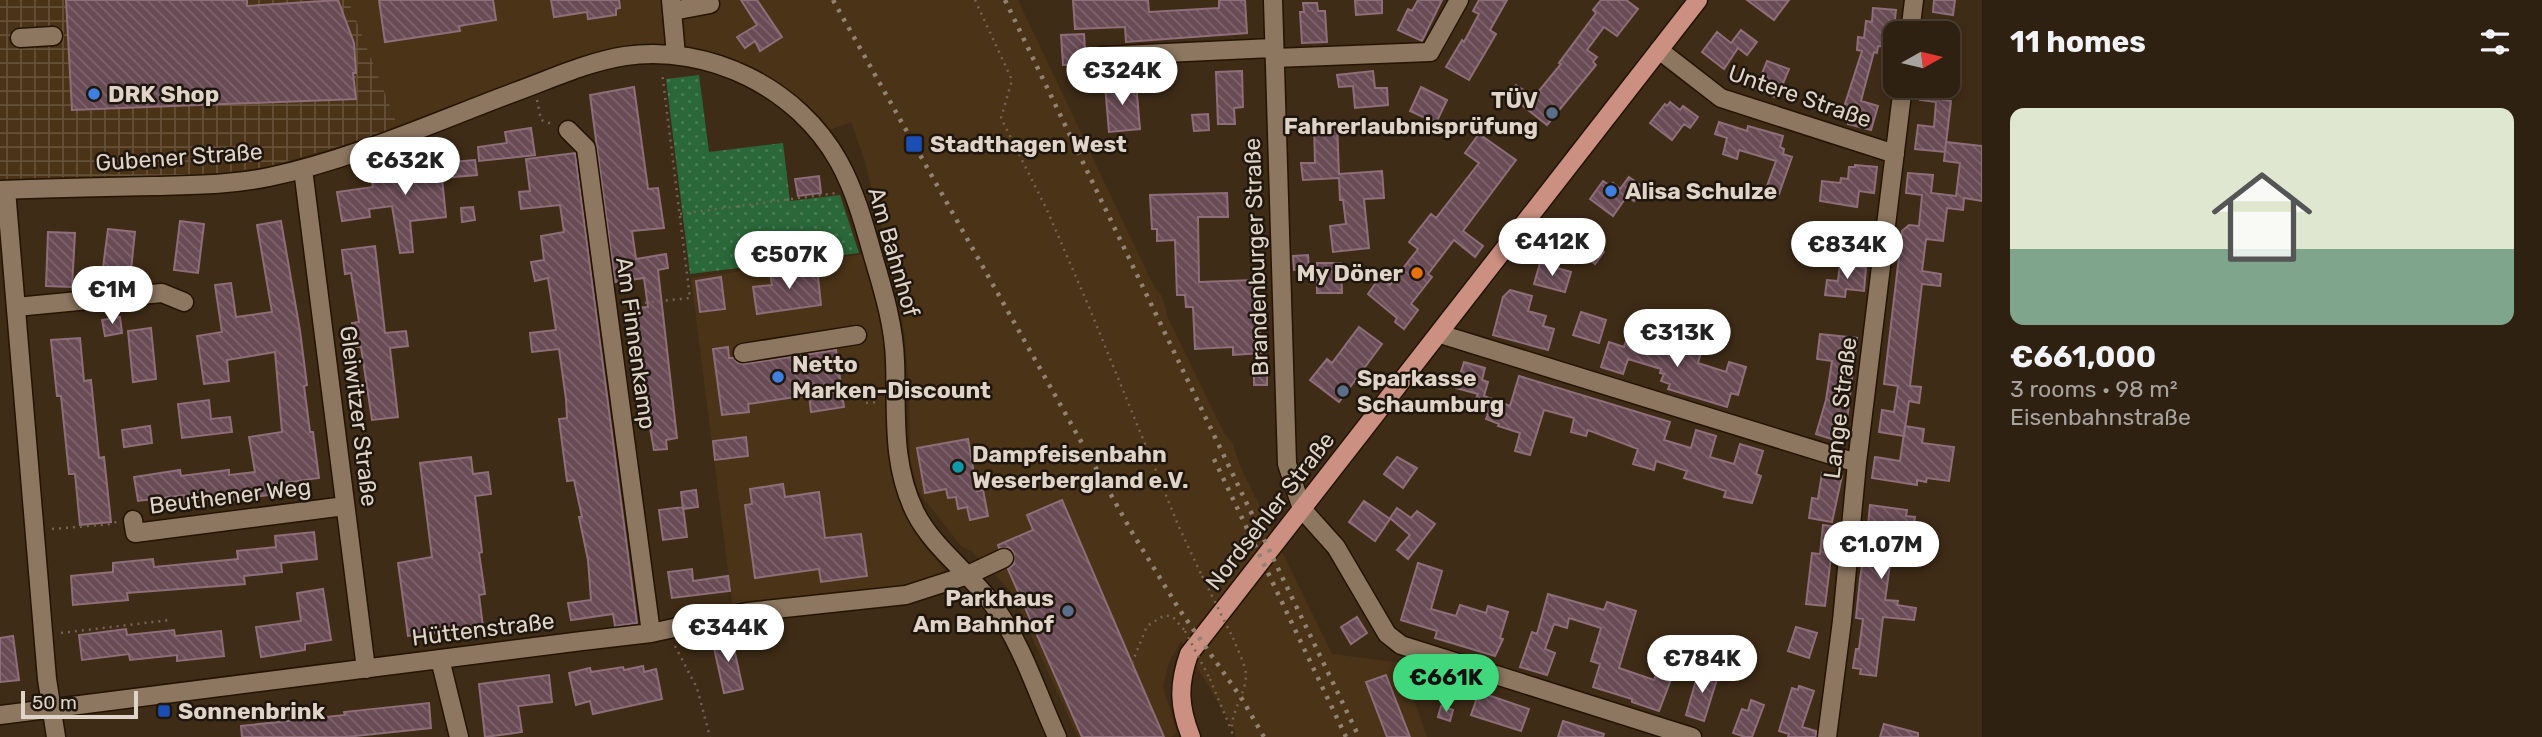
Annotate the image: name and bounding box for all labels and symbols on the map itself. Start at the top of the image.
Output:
north arrow [1883,21,1960,98]
pin: €324K [1073,48,1171,107]
street label: Untere Straße [1725,58,1875,134]
place label: DRK Shop [108,80,219,108]
marker: DRK Shop [86,86,102,102]
place label: TÜV Fahrerlaubnisprüfung [1284,86,1538,140]
marker: TÜV Fahrerlaubnisprüfung [1544,105,1560,121]
place label: Stadthagen West [930,130,1127,158]
marker: Stadthagen West [904,134,924,154]
street label: Gubener Straße [94,137,264,177]
street label: Brandenburger Straße [1238,137,1274,377]
pin: €632K [356,138,454,197]
place label: Alisa Schulze [1625,177,1777,205]
marker: Alisa Schulze [1603,183,1619,199]
street label: Am Bahnhof [862,184,926,320]
pin: €412K [1503,218,1601,278]
pin: €834K [1798,222,1896,281]
pin: €507K [740,232,838,291]
street label: Am Finnenkamp [610,255,662,431]
place label: My Döner [1296,259,1404,287]
marker: My Döner [1409,265,1425,281]
pin: €1M [78,266,146,326]
pin: €313K [1628,310,1726,369]
street label: Gleiwitzer Straße [334,324,384,508]
street label: Lange Straße [1817,335,1863,481]
place label: Netto Marken-Discount [792,350,991,404]
place label: Sparkasse Schaumburg [1357,364,1504,418]
marker: Netto Marken-Discount [770,369,786,385]
marker: Sparkasse Schaumburg [1335,383,1351,399]
street label: Nordsehler Straße [1199,426,1341,596]
place label: Dampfeisenbahn Weserbergland e.V. [972,440,1189,494]
marker: Dampfeisenbahn Weserbergland e.V. [950,459,966,475]
street label: Beuthener Weg [147,472,313,520]
pin: €1.07M [1824,522,1938,581]
place label: Parkhaus Am Bahnhof [913,584,1055,638]
marker: Parkhaus Am Bahnhof [1060,603,1076,619]
pin: €344K [679,604,777,664]
street label: Hüttenstraße [410,606,556,652]
pin: €784K [1653,636,1751,695]
pin: €661K [1397,654,1495,714]
scale bar [21,688,138,720]
place label: Sonnenbrink [178,697,326,725]
marker: Sonnenbrink [156,703,172,719]

